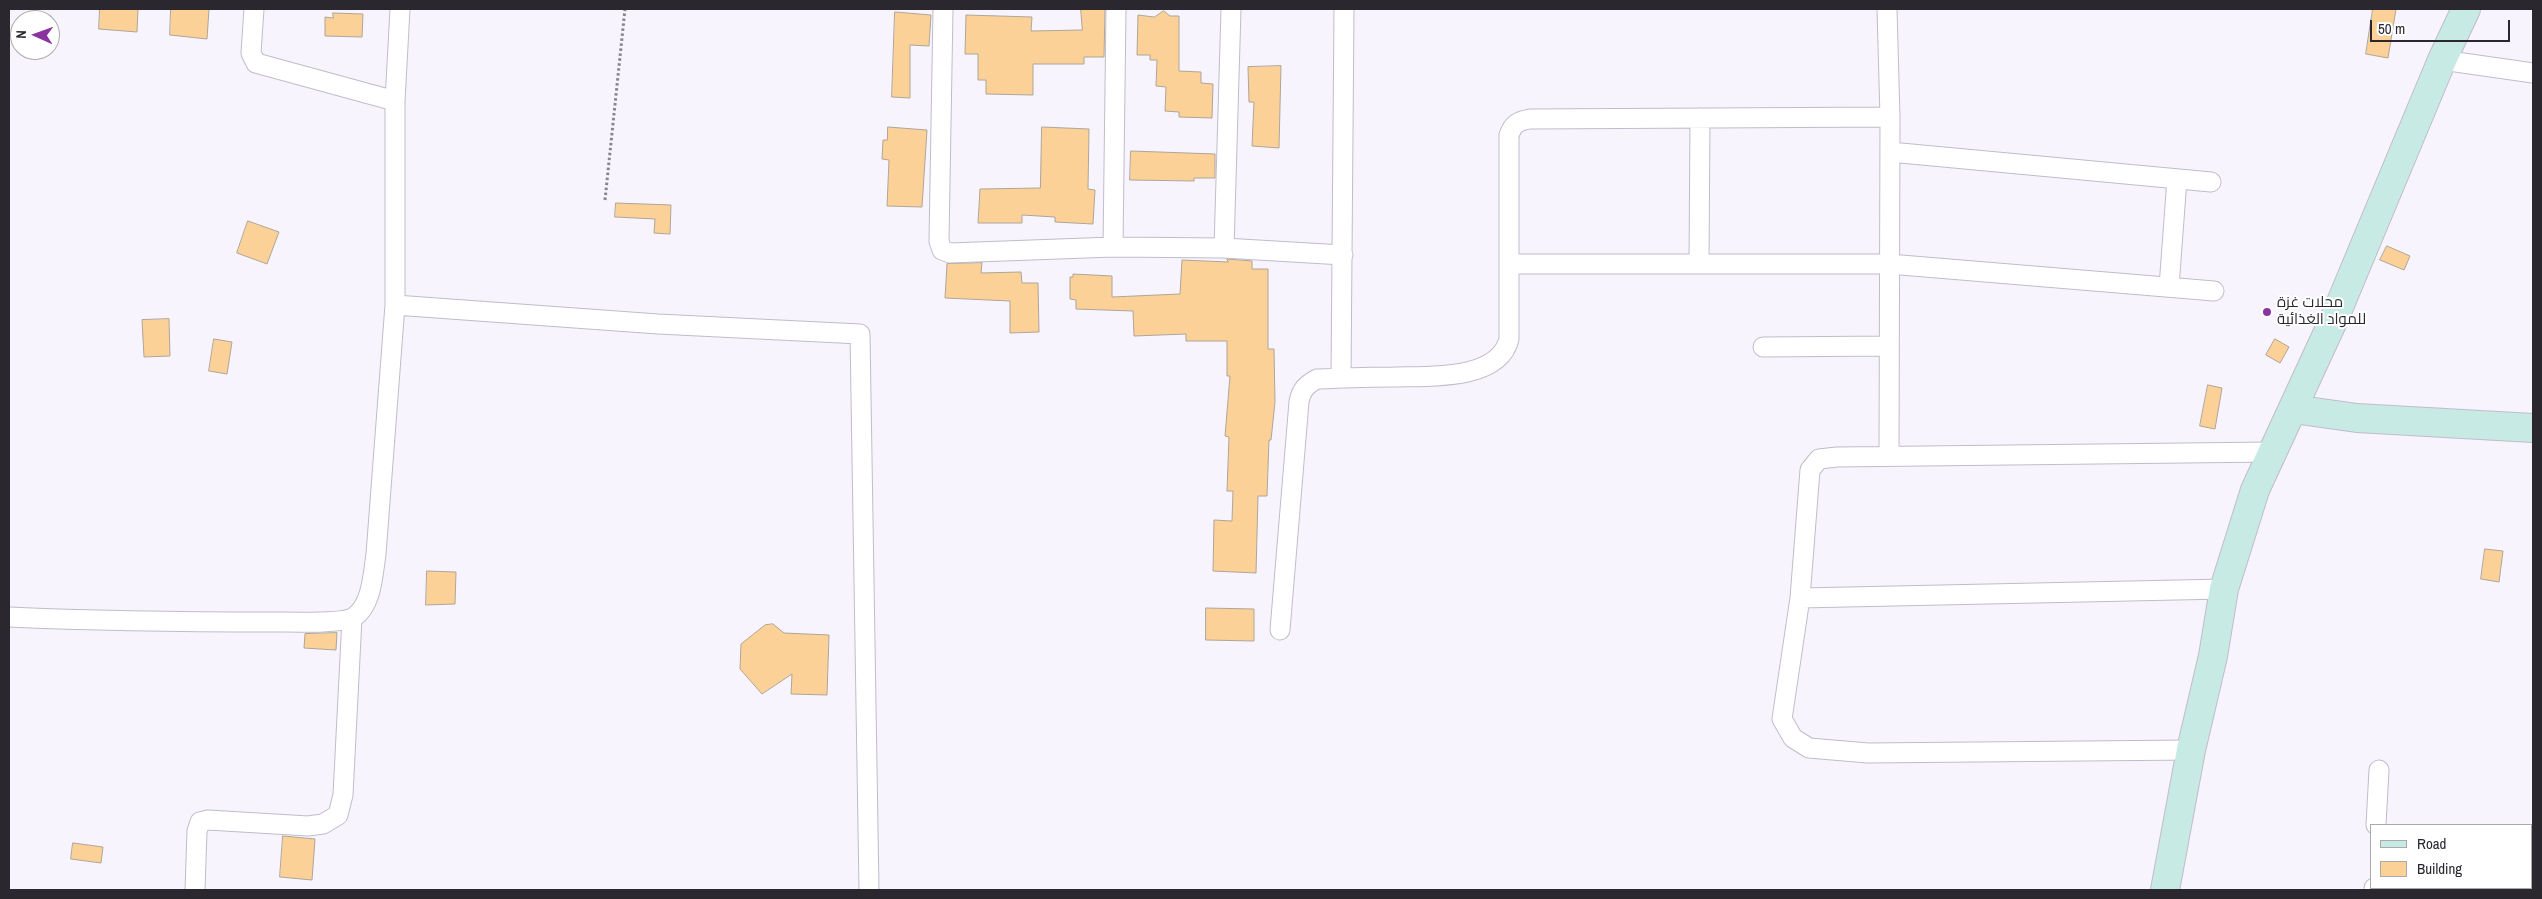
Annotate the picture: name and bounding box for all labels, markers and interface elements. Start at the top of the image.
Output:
north arrow [10,10,60,60]
scale bar [2372,10,2512,42]
text: 50 m [2378,18,2405,39]
text: N [12,30,30,39]
place label: محلات غزة للمواد الغذائية [2277,294,2366,329]
marker: محلات غزة للمواد الغذائية [2261,306,2273,318]
legend [2370,824,2532,889]
text: Road [2417,833,2446,854]
text: Building [2417,858,2462,879]

